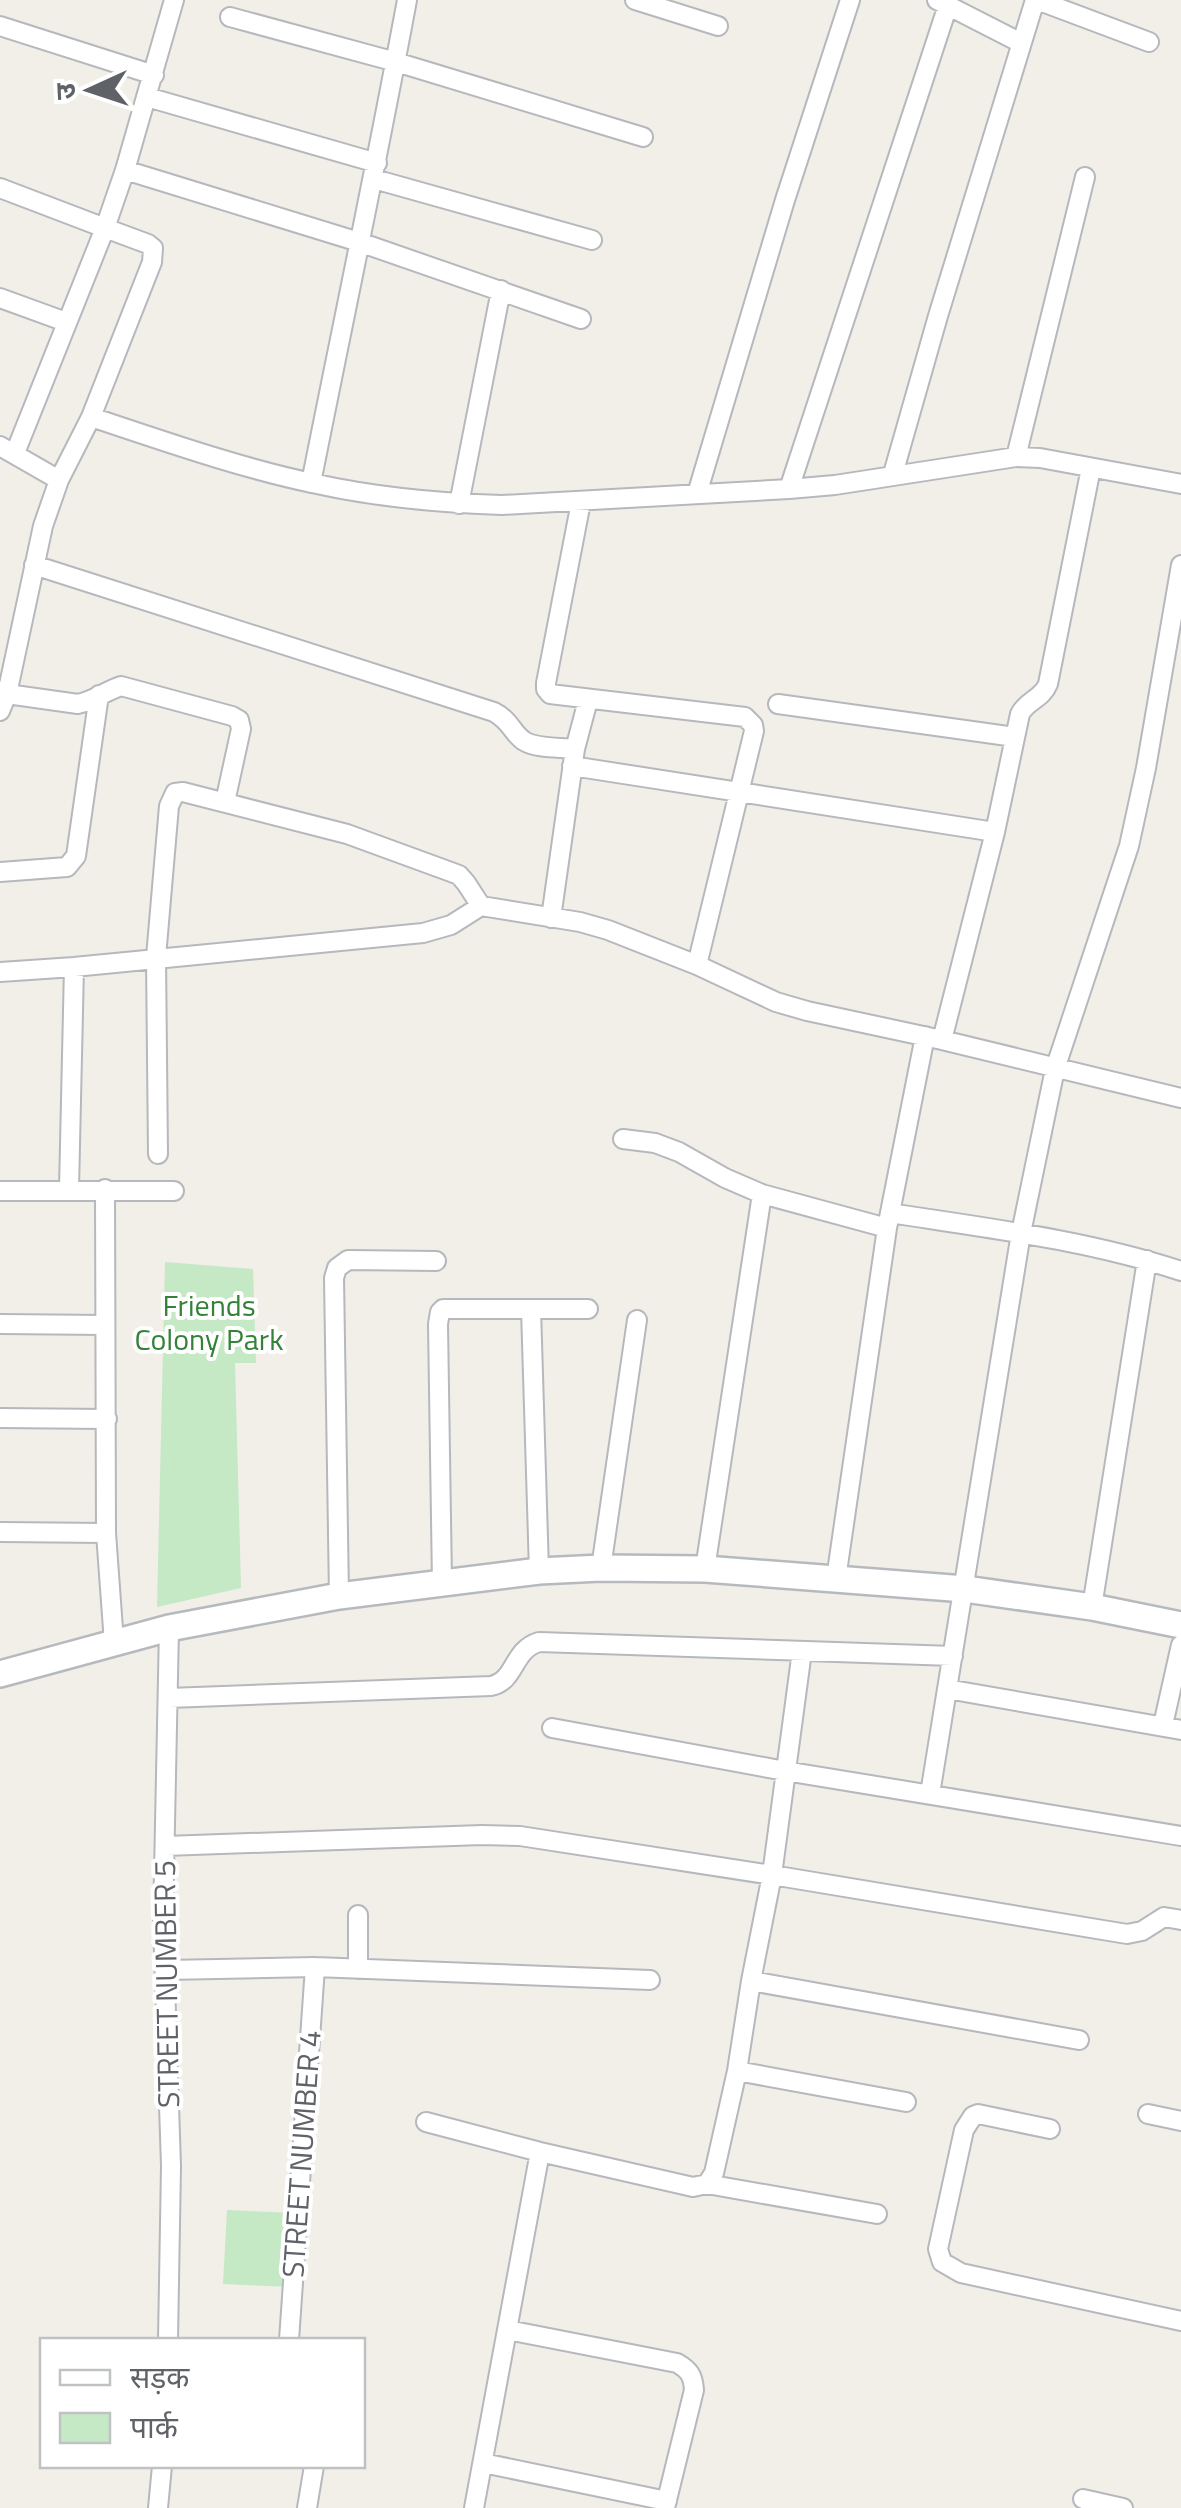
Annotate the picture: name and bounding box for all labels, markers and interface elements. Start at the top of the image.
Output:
north arrow [40,40,140,140]
text: उ [43,81,86,101]
park label: Friends Colony Park [134,1282,284,1362]
street label: STREET NUMBER 5 [141,1860,191,2108]
street label: STREET NUMBER 4 [269,2029,333,2279]
legend [40,2338,365,2468]
text: सड़क [130,2354,190,2400]
text: पार्क [130,2404,179,2450]

